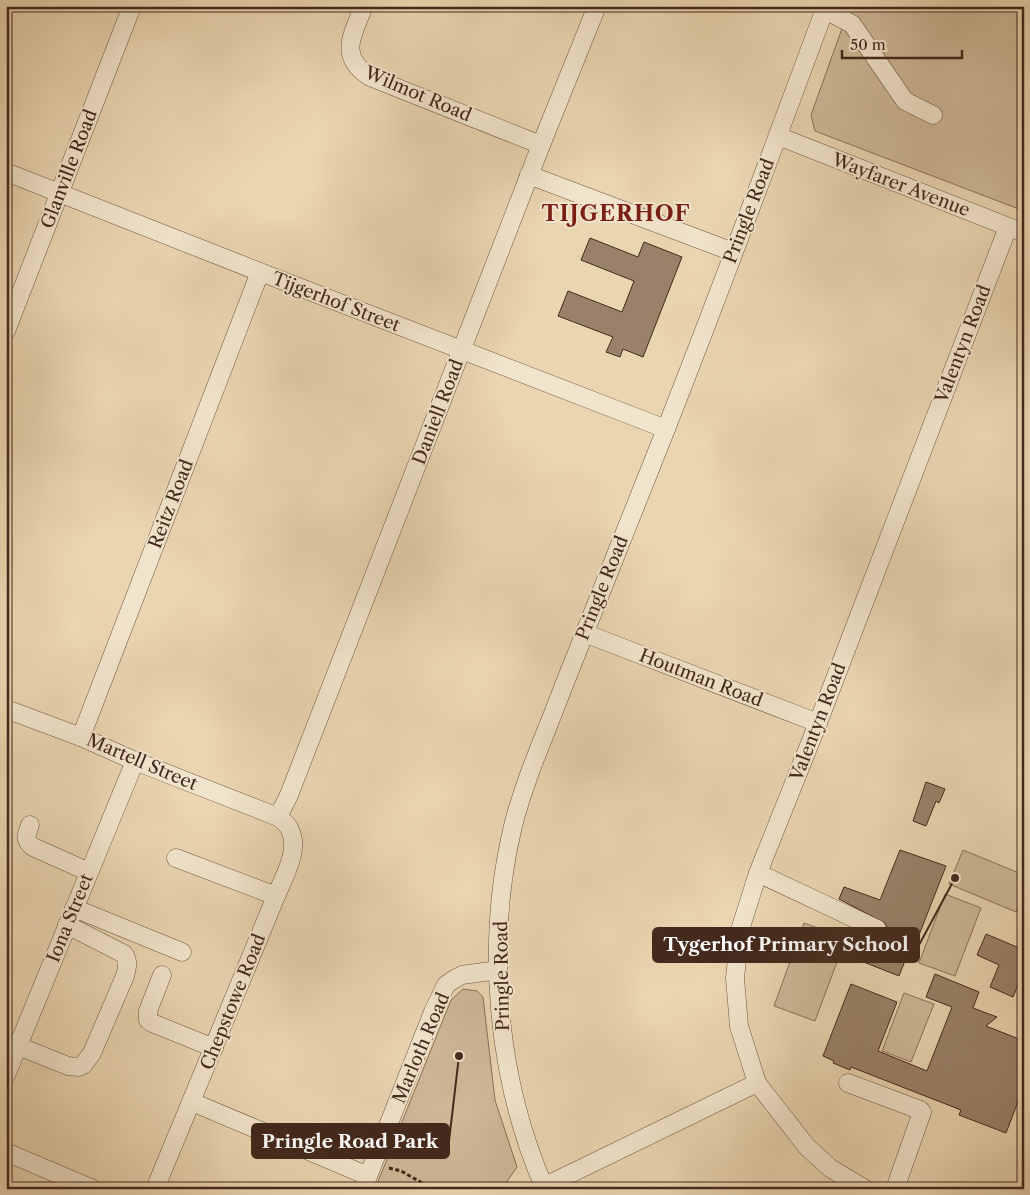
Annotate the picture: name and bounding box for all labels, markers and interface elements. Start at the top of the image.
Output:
scale bar [842,28,962,60]
text: 50 m [850,35,886,54]
street label: Wilmot Road [360,61,475,126]
street label: Glanville Road [36,106,102,232]
street label: Wayfarer Avenue [828,148,973,221]
street label: Pringle Road [719,155,779,267]
district label: TIJGERHOF [542,200,690,227]
street label: Tijgerhof Street [269,267,404,337]
street label: Valentyn Road [930,282,996,407]
street label: Daniell Road [408,356,468,468]
street label: Reitz Road [144,456,198,552]
street label: Pringle Road [571,533,633,643]
street label: Houtman Road [636,644,766,712]
street label: Valentyn Road [785,660,851,785]
street label: Martell Street [83,729,201,795]
street label: Iona Street [42,870,98,966]
street label: Pringle Road [490,921,514,1031]
callout: Tygerhof Primary School [653,928,919,962]
street label: Chepstowe Road [196,931,270,1073]
text: Tygerhof Primary School [663,933,909,956]
street label: Marloth Road [388,989,454,1107]
callout: Pringle Road Park [252,1124,449,1158]
text: Pringle Road Park [262,1130,439,1153]

